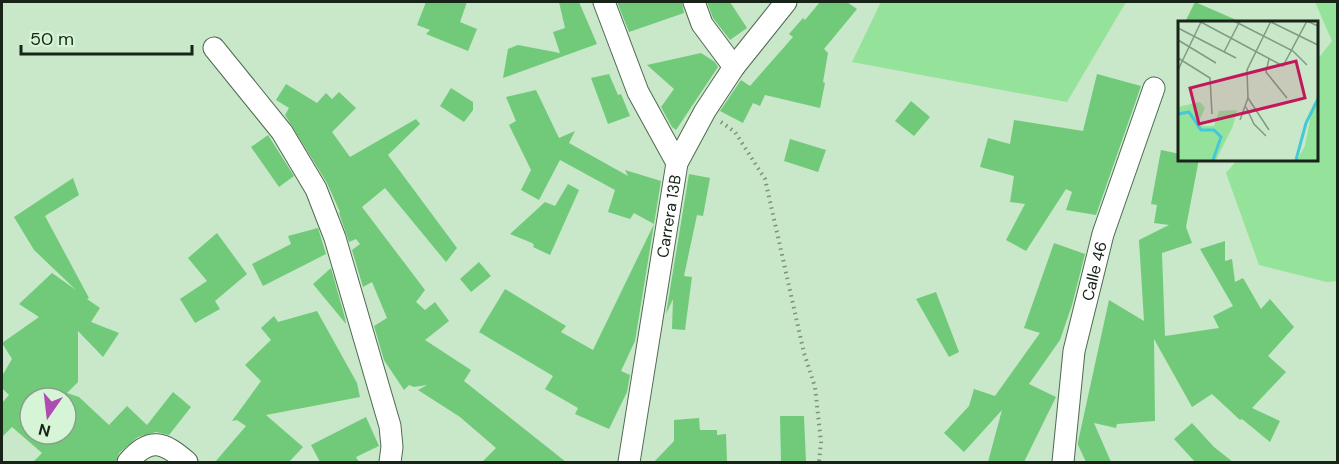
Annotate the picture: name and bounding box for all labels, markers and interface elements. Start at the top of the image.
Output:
scale bar [21,18,192,56]
inset map [1178,21,1318,160]
text: 50 m [30,27,74,51]
street label: Carrera 13B [651,173,685,259]
street label: Calle 46 [1076,239,1111,303]
north arrow [18,386,78,446]
text: N [36,418,53,442]

